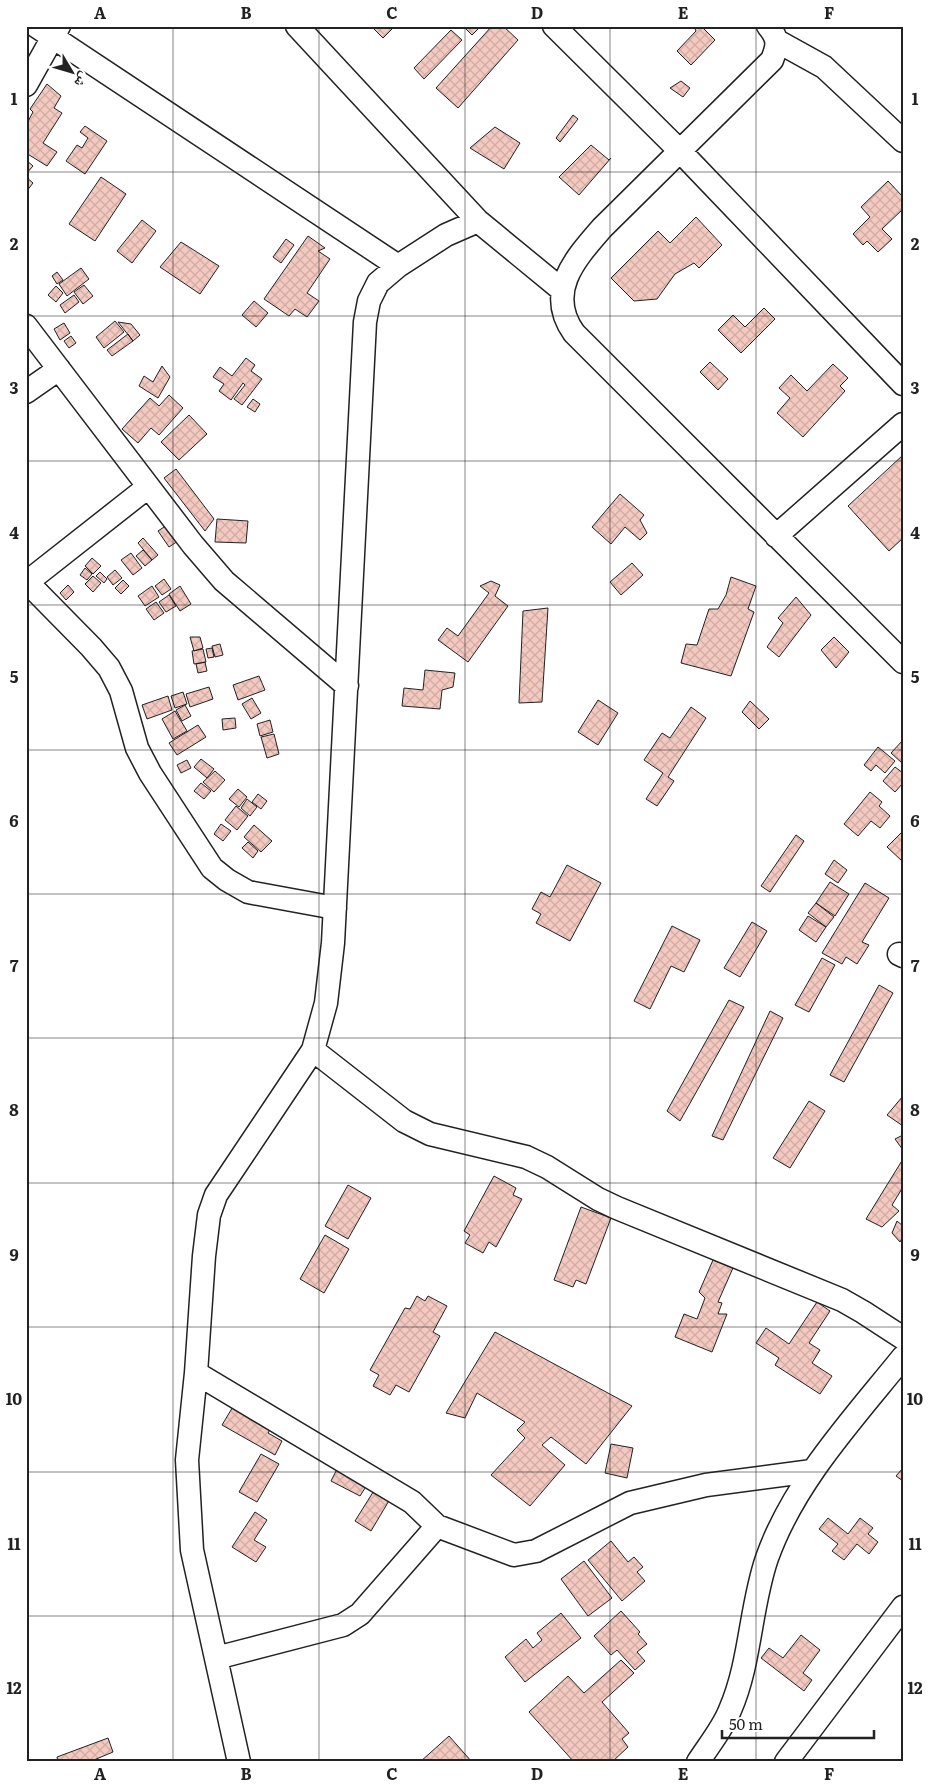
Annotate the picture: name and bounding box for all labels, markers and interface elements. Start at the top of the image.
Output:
text: A [94,0,106,24]
text: B [240,0,252,24]
text: C [386,0,398,24]
text: D [531,0,543,24]
text: E [678,0,689,24]
text: F [824,0,834,24]
north arrow [48,48,98,98]
text: ش [70,69,95,93]
text: 1 [11,86,18,110]
text: 1 [912,86,919,110]
text: 2 [10,231,19,255]
text: 2 [911,231,920,255]
text: 3 [10,375,19,399]
text: 3 [911,375,920,399]
text: 4 [9,520,19,544]
text: 4 [910,520,920,544]
text: 5 [10,664,19,688]
text: 5 [911,664,920,688]
text: 6 [9,808,19,832]
text: 6 [910,808,920,832]
text: 7 [10,953,19,977]
text: 7 [911,953,920,977]
text: 8 [9,1097,19,1121]
text: 8 [910,1097,920,1121]
text: 9 [9,1242,19,1266]
text: 9 [910,1242,920,1266]
text: 10 [6,1386,22,1410]
text: 10 [907,1386,923,1410]
text: 11 [7,1531,21,1555]
text: 11 [908,1531,922,1555]
text: 12 [6,1675,22,1699]
text: 12 [907,1675,923,1699]
scale bar [722,1708,874,1740]
text: 50 m [729,1712,763,1735]
text: A [94,1761,106,1785]
text: B [240,1761,252,1785]
text: C [386,1761,398,1785]
text: D [531,1761,543,1785]
text: E [678,1761,689,1785]
text: F [824,1761,834,1785]

